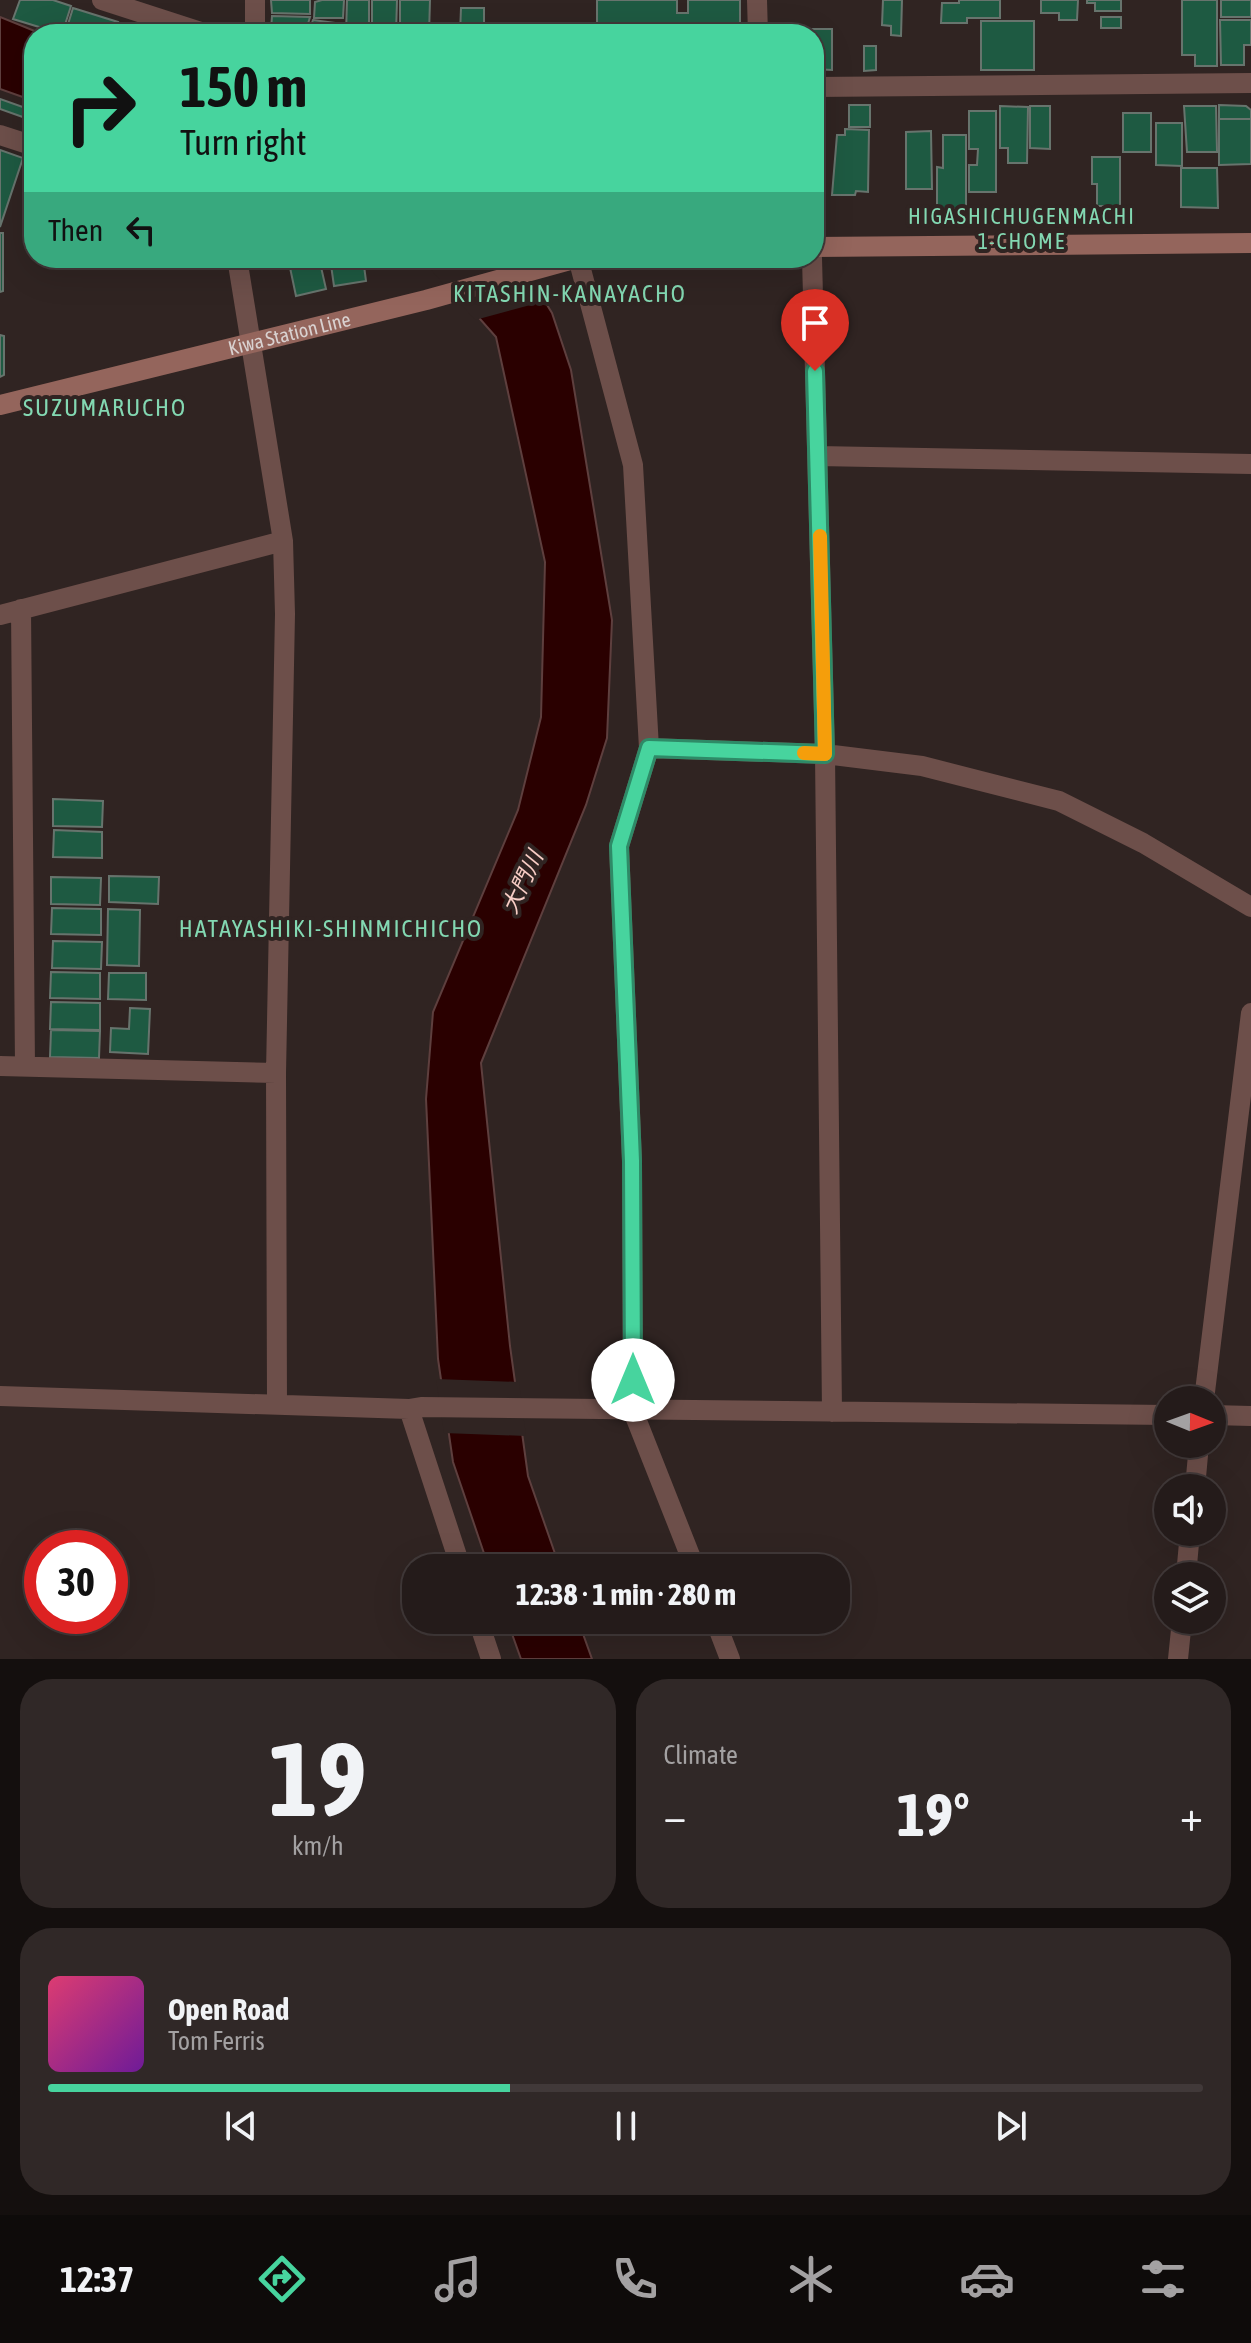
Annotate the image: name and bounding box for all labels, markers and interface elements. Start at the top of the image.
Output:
text: 150 m [180,55,307,119]
icon: right [48,56,152,160]
text: Turn right [180,121,307,163]
district label: HIGASHICHUGENMACHI 1-CHOME [908,203,1136,254]
icon: left [119,208,163,252]
text: Then [48,213,103,247]
district label: KITASHIN-KANAYACHO [453,280,687,307]
pin [781,289,849,371]
icon: arrive [793,301,837,345]
street label: Kiwa Station Line [226,307,353,359]
district label: SUZUMARUCHO [23,394,187,421]
water label: 大門川 [496,845,549,917]
district label: HATAYASHIKI-SHINMICHICHO [179,915,483,942]
position arrow [591,1338,675,1422]
north arrow [1154,1386,1226,1458]
map controls [1154,1386,1226,1634]
button: sound [1154,1474,1226,1546]
speed limit sign: 30 [24,1530,128,1634]
button: layers [1154,1562,1226,1634]
text: 12:38 · 1 min · 280 m [516,1577,736,1611]
text: 19 [269,1719,367,1838]
text: Climate [664,1740,738,1770]
text: 19° [897,1780,970,1849]
text: − [664,1790,686,1840]
text: + [1180,1790,1203,1840]
text: km/h [292,1831,344,1861]
text: Open Road [168,1992,289,2026]
text: Tom Ferris [168,2026,265,2056]
icon: previous [219,2104,263,2148]
icon: pause [604,2104,648,2148]
icon: next [989,2104,1033,2148]
icon: directions [254,2251,310,2307]
icon: music [430,2251,486,2307]
icon: phone [607,2251,663,2307]
icon: climate [783,2251,839,2307]
icon: car [959,2251,1015,2307]
icon: filters [1135,2251,1191,2307]
text: 12:37 [60,2258,134,2300]

